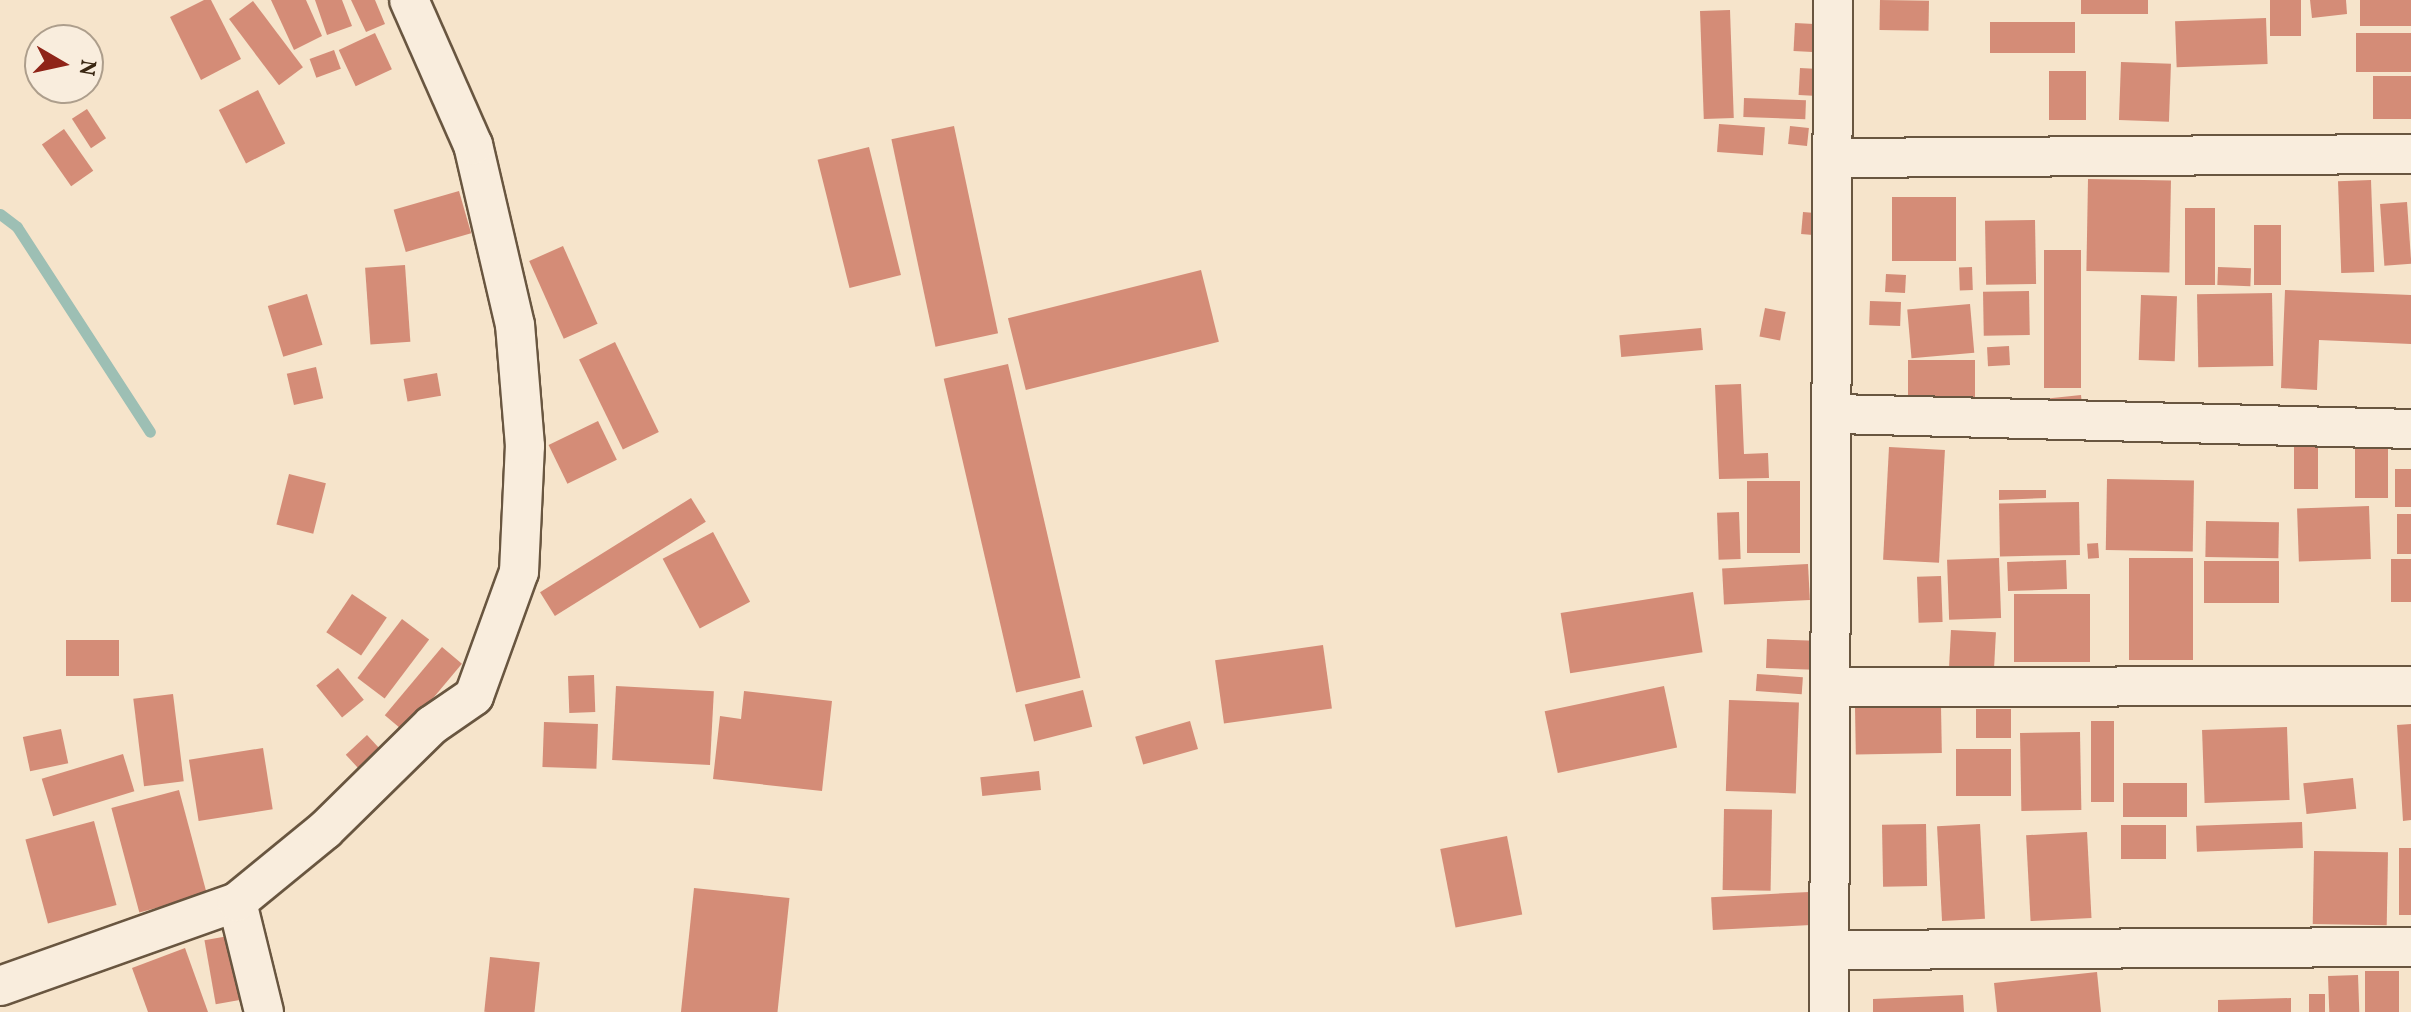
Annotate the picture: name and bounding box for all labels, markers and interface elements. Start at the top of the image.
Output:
north arrow [24,24,104,104]
text: N [70,57,103,78]

